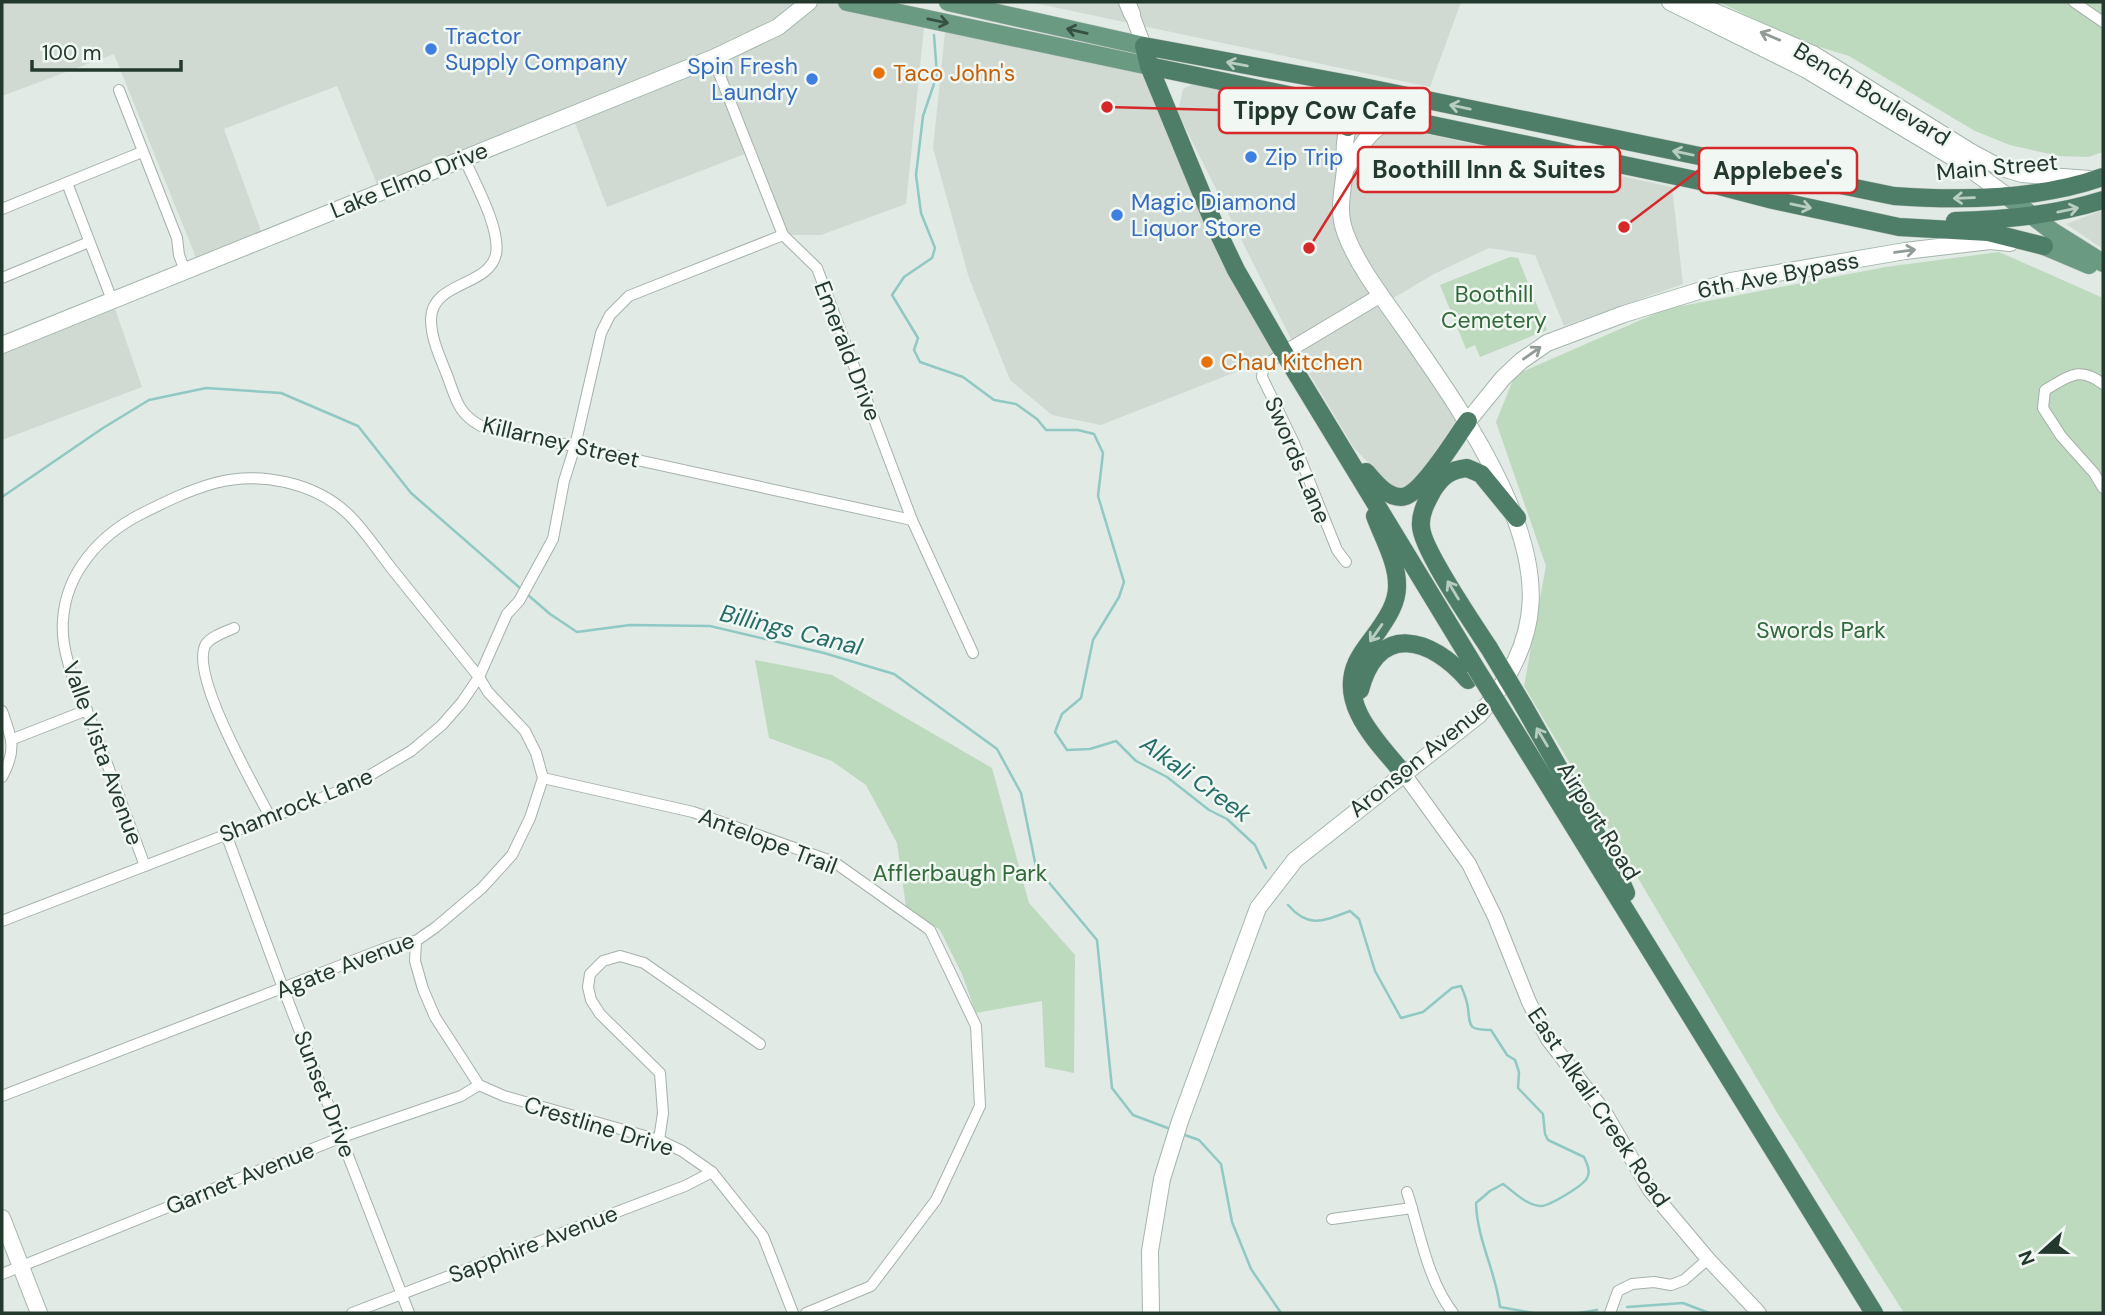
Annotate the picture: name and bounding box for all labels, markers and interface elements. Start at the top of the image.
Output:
one-way arrow [926,15,949,29]
place label: Tractor Supply Company [445,21,628,77]
one-way arrow [1067,24,1089,37]
scale bar [32,28,180,72]
one-way arrow [1760,29,1782,42]
street label: Bench Boulevard [1788,35,1956,153]
text: 100 m [42,39,102,67]
marker: Tractor Supply Company [423,41,439,57]
place label: Spin Fresh Laundry [687,51,798,107]
one-way arrow [1226,56,1249,70]
place label: Taco John's [893,58,1015,88]
marker: Taco John's [871,65,887,81]
marker: Spin Fresh Laundry [804,71,820,87]
callout: Tippy Cow Cafe [1219,88,1430,133]
text: Tippy Cow Cafe [1233,95,1417,126]
one-way arrow [1449,100,1472,114]
street label: Lake Elmo Drive [326,135,492,225]
place label: Zip Trip [1265,142,1344,172]
one-way arrow [1672,146,1695,160]
callout: Boothill Inn & Suites [1358,147,1620,192]
street label: Main Street [1935,147,2059,187]
callout: Applebee's [1699,148,1857,193]
marker: Zip Trip [1243,149,1259,165]
text: Boothill Inn & Suites [1372,154,1606,185]
text: Applebee's [1713,155,1843,186]
place label: Magic Diamond Liquor Store [1131,187,1296,243]
one-way arrow [1952,191,1975,204]
one-way arrow [1789,200,1812,213]
one-way arrow [2056,202,2079,216]
marker: Magic Diamond Liquor Store [1109,207,1125,223]
street label: 6th Ave Bypass [1694,245,1862,305]
one-way arrow [1893,245,1916,258]
street label: Emerald Drive [808,277,888,425]
park label: Boothill Cemetery [1441,279,1547,335]
one-way arrow [1522,346,1541,360]
place label: Chau Kitchen [1221,347,1363,377]
marker: Chau Kitchen [1199,354,1215,370]
street label: Swords Lane [1258,392,1338,528]
street label: Killarney Street [480,409,642,475]
one-way arrow [1446,580,1460,600]
water label: Billings Canal [717,597,866,662]
park label: Swords Park [1756,615,1886,645]
one-way arrow [1369,623,1383,642]
street label: Valle Vista Avenue [56,657,150,849]
street label: Aronson Avenue [1342,692,1496,824]
water label: Alkali Creek [1134,727,1258,830]
one-way arrow [1535,727,1549,747]
street label: Airport Road [1551,756,1647,886]
street label: Shamrock Lane [215,761,377,849]
street label: Antelope Trail [695,801,841,881]
park label: Afflerbaugh Park [873,858,1048,888]
street label: Agate Avenue [271,925,419,1005]
street label: East Alkali Creek Road [1521,1001,1677,1213]
street label: Sunset Drive [287,1026,363,1162]
street label: Crestline Drive [520,1089,678,1163]
street label: Garnet Avenue [161,1135,319,1221]
street label: Sapphire Avenue [444,1198,622,1290]
north arrow [2007,1217,2077,1287]
text: N [2012,1247,2041,1269]

